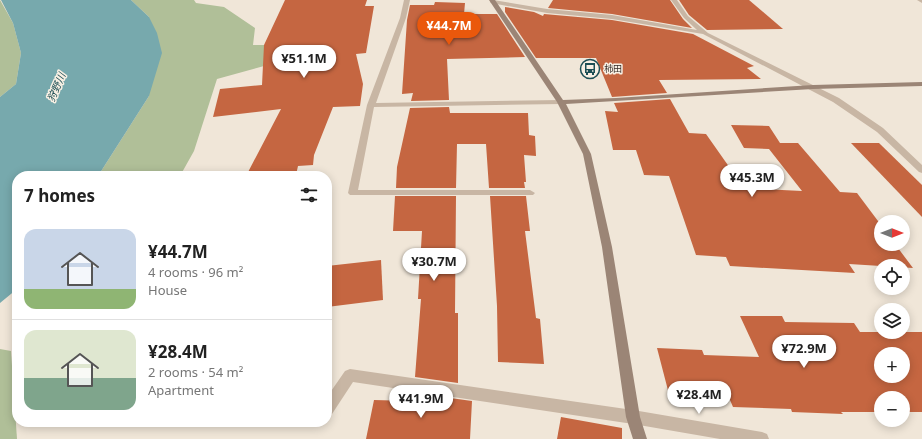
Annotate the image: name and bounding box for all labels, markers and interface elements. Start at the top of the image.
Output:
pin: ¥44.7M [416,12,482,46]
text: ¥44.7M [426,16,472,34]
pin: ¥51.1M [271,45,337,79]
text: ¥51.1M [281,49,327,67]
bus stop icon: 柿田 [579,58,601,80]
place label: 柿田 [604,62,622,75]
water label: 狩野川 [44,70,69,104]
pin: ¥45.3M [719,164,785,198]
text: ¥45.3M [729,168,775,186]
text: 7 homes [24,184,95,207]
icon: filters [298,184,320,206]
north arrow [874,215,910,251]
map controls [874,215,910,427]
text: ¥44.7M [148,240,208,263]
icon: home [56,245,104,293]
pin: ¥30.7M [401,248,467,282]
text: ¥30.7M [411,252,457,270]
button: locate [874,259,910,295]
text: 4 rooms · 96 m² [148,263,243,281]
text: House [148,281,187,299]
button: layers [874,303,910,339]
pin: ¥72.9M [771,335,837,369]
text: ¥72.9M [781,339,827,357]
text: ¥28.4M [148,340,208,363]
icon: home [56,346,104,394]
button: + [874,347,910,383]
text: 2 rooms · 54 m² [148,363,243,381]
text: Apartment [148,381,214,399]
pin: ¥28.4M [666,381,732,415]
pin: ¥41.9M [388,385,454,419]
text: ¥28.4M [676,385,722,403]
text: ¥41.9M [398,389,444,407]
button: − [874,391,910,427]

